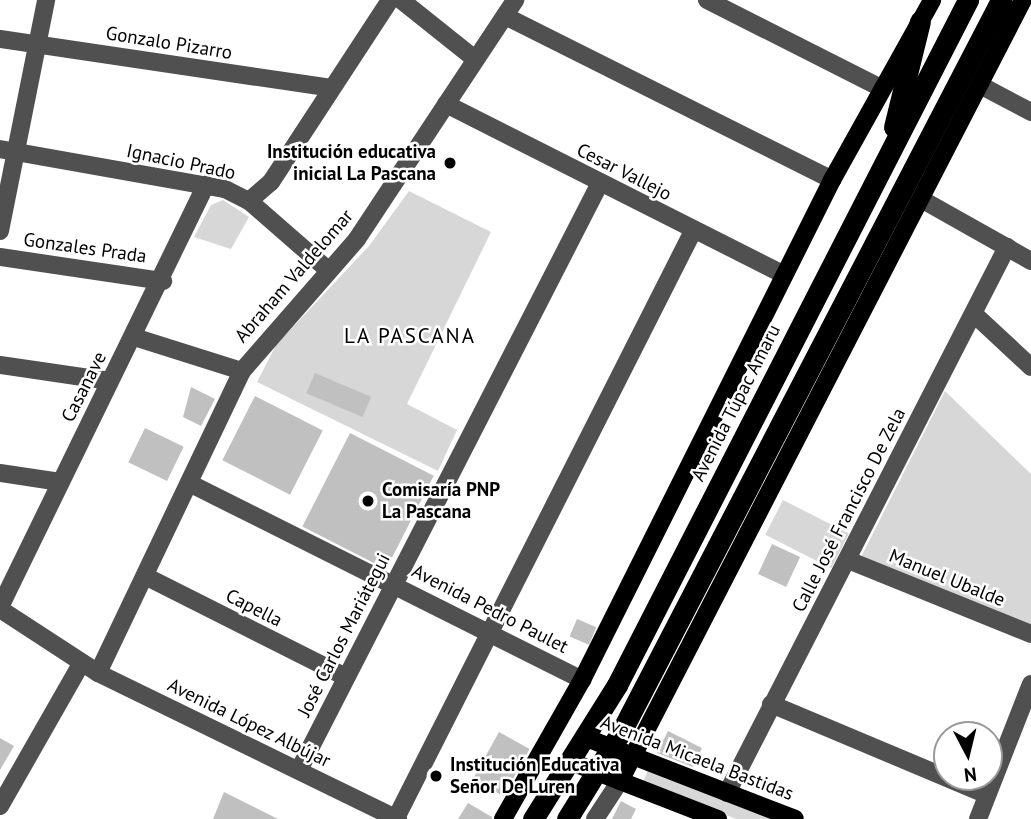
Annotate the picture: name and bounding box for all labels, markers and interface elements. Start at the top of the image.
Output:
street label: Gonzalo Pizarro [104,22,234,64]
street label: Cesar Vallejo [572,138,676,206]
street label: Ignacio Prado [124,139,238,185]
place label: Institución educativa inicial La Pascana [267,141,436,185]
marker: Institución educativa inicial La Pascana [442,155,458,171]
street label: Abraham Valdelomar [230,205,358,347]
street label: Gonzales Prada [22,228,148,268]
street label: Avenida Túpac Amaru [686,320,786,486]
district label: LA PASCANA [345,323,475,349]
street label: Casanave [57,348,111,426]
street label: Calle José Francisco De Zela [787,404,911,616]
place label: Comisaría PNP La Pascana [382,479,500,523]
marker: Comisaría PNP La Pascana [360,493,376,509]
street label: Manuel Ubalde [886,544,1008,612]
street label: José Carlos Mariátegui [293,550,395,720]
street label: Avenida Pedro Paulet [408,560,572,658]
street label: Capella [222,584,286,632]
street label: Avenida López Albújar [163,673,335,773]
street label: Avenida Micaela Bastidas [597,711,797,805]
north arrow [933,721,1003,791]
place label: Institución Educativa Señor De Luren [450,754,619,798]
text: N [963,762,978,788]
marker: Institución Educativa Señor De Luren [428,768,444,784]

